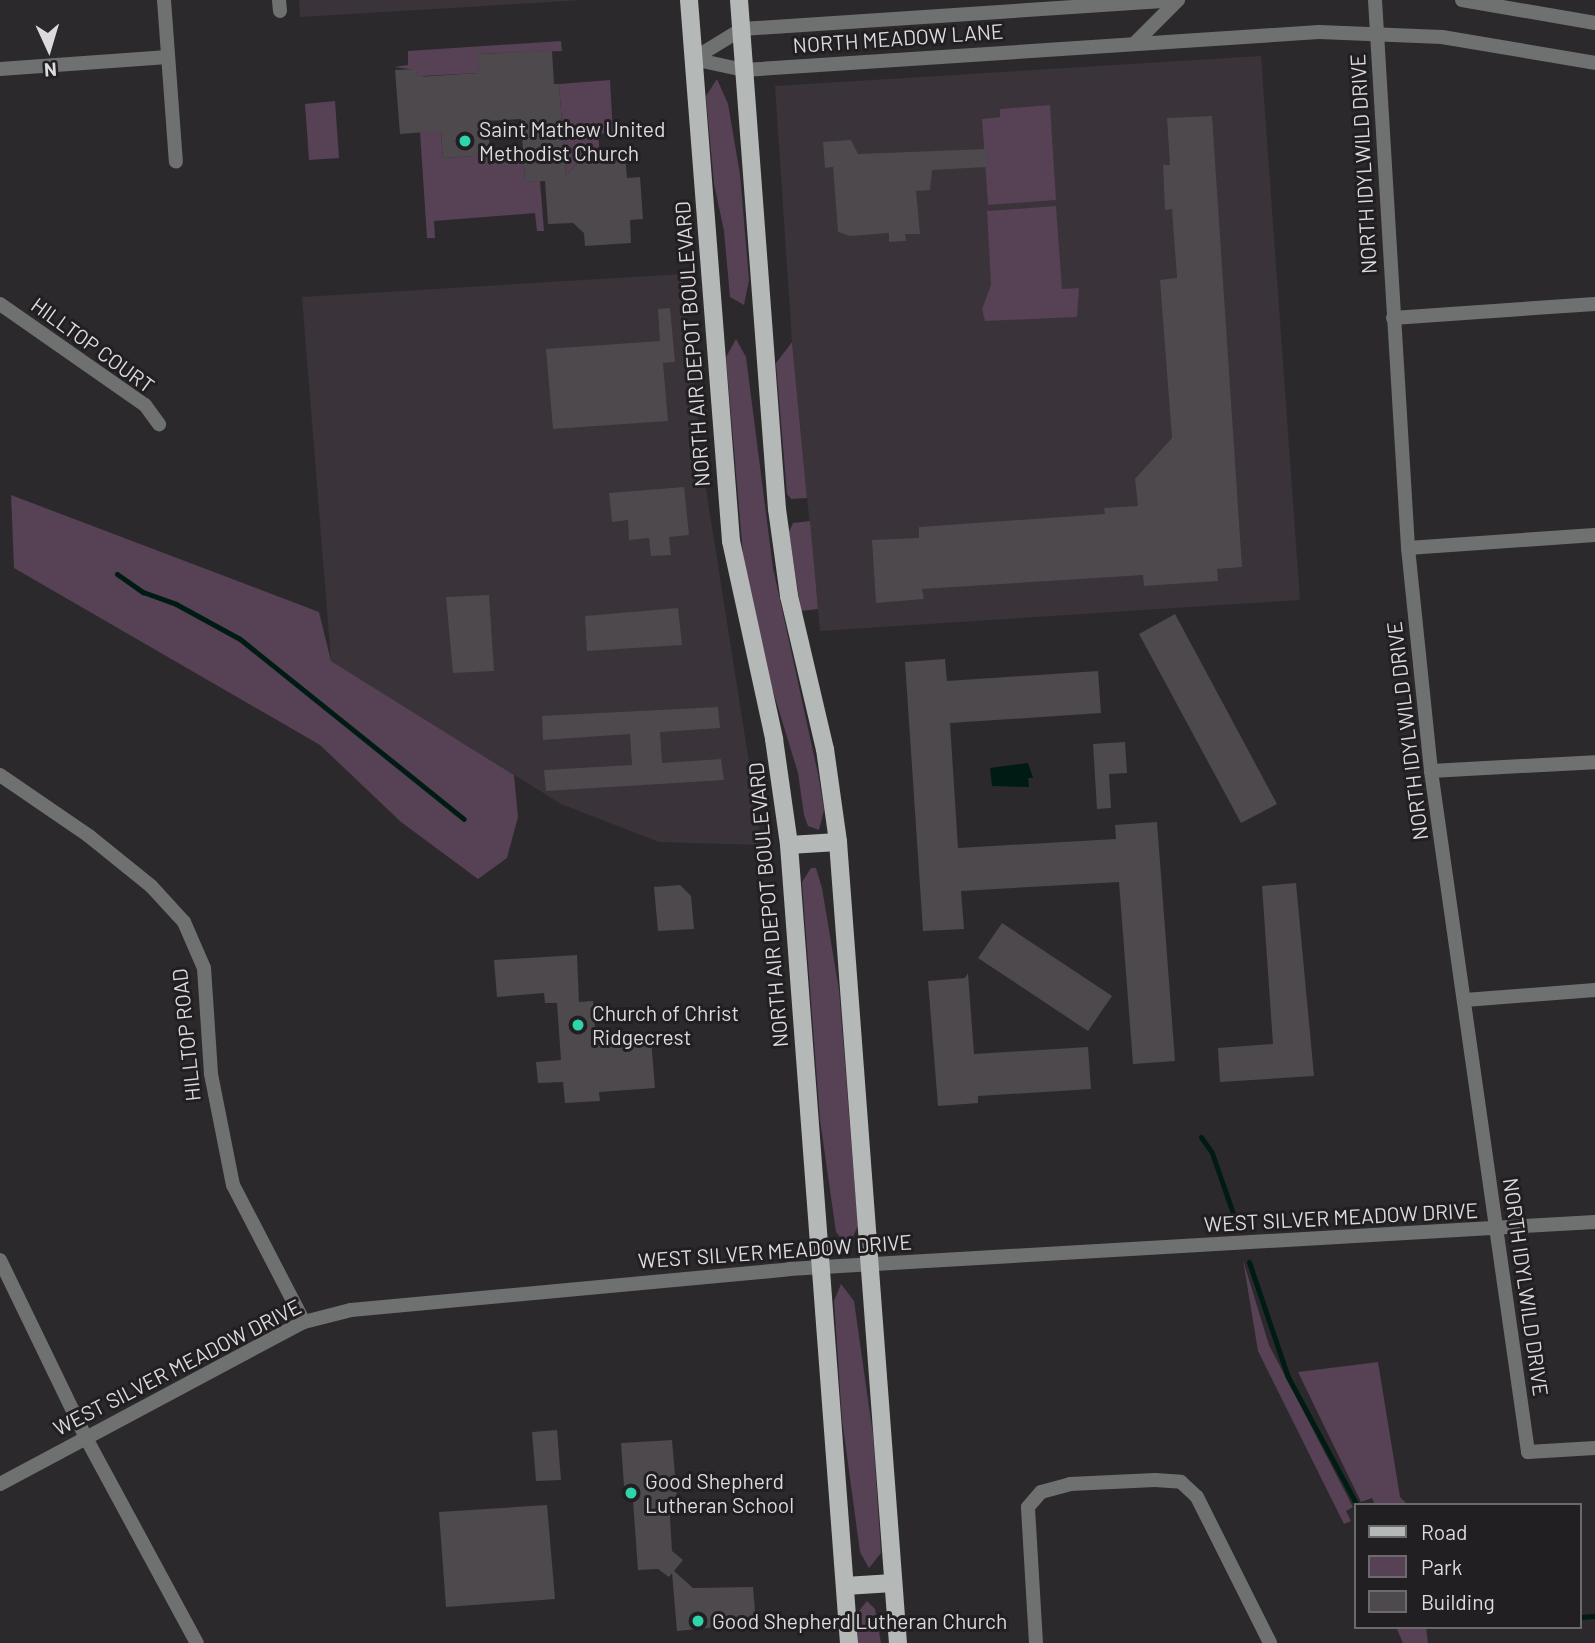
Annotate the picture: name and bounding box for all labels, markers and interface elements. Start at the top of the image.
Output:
north arrow [14,14,84,84]
street label: NORTH MEADOW LANE [792,18,1004,58]
street label: NORTH IDYLWILD DRIVE [1345,53,1381,275]
text: N [43,59,58,82]
place label: Saint Mathew United Methodist Church [479,116,665,166]
marker: Saint Mathew United Methodist Church [457,133,473,149]
street label: NORTH AIR DEPOT BOULEVARD [669,200,715,488]
street label: HILLTOP COURT [27,292,159,398]
street label: NORTH IDYLWILD DRIVE [1381,620,1433,842]
street label: NORTH AIR DEPOT BOULEVARD [743,761,793,1049]
street label: HILLTOP ROAD [166,967,206,1103]
place label: Church of Christ Ridgecrest [592,1000,739,1050]
marker: Church of Christ Ridgecrest [570,1017,586,1033]
street label: NORTH IDYLWILD DRIVE [1498,1176,1554,1398]
street label: WEST SILVER MEADOW DRIVE [1203,1197,1479,1237]
street label: WEST SILVER MEADOW DRIVE [637,1229,913,1273]
street label: WEST SILVER MEADOW DRIVE [49,1293,305,1441]
place label: Good Shepherd Lutheran School [645,1468,794,1518]
marker: Good Shepherd Lutheran School [623,1485,639,1501]
legend [1354,1503,1581,1629]
text: Road [1421,1519,1467,1544]
text: Park [1421,1554,1462,1579]
text: Building [1421,1589,1495,1614]
place label: Good Shepherd Lutheran Church [712,1608,1007,1634]
marker: Good Shepherd Lutheran Church [690,1613,706,1629]

